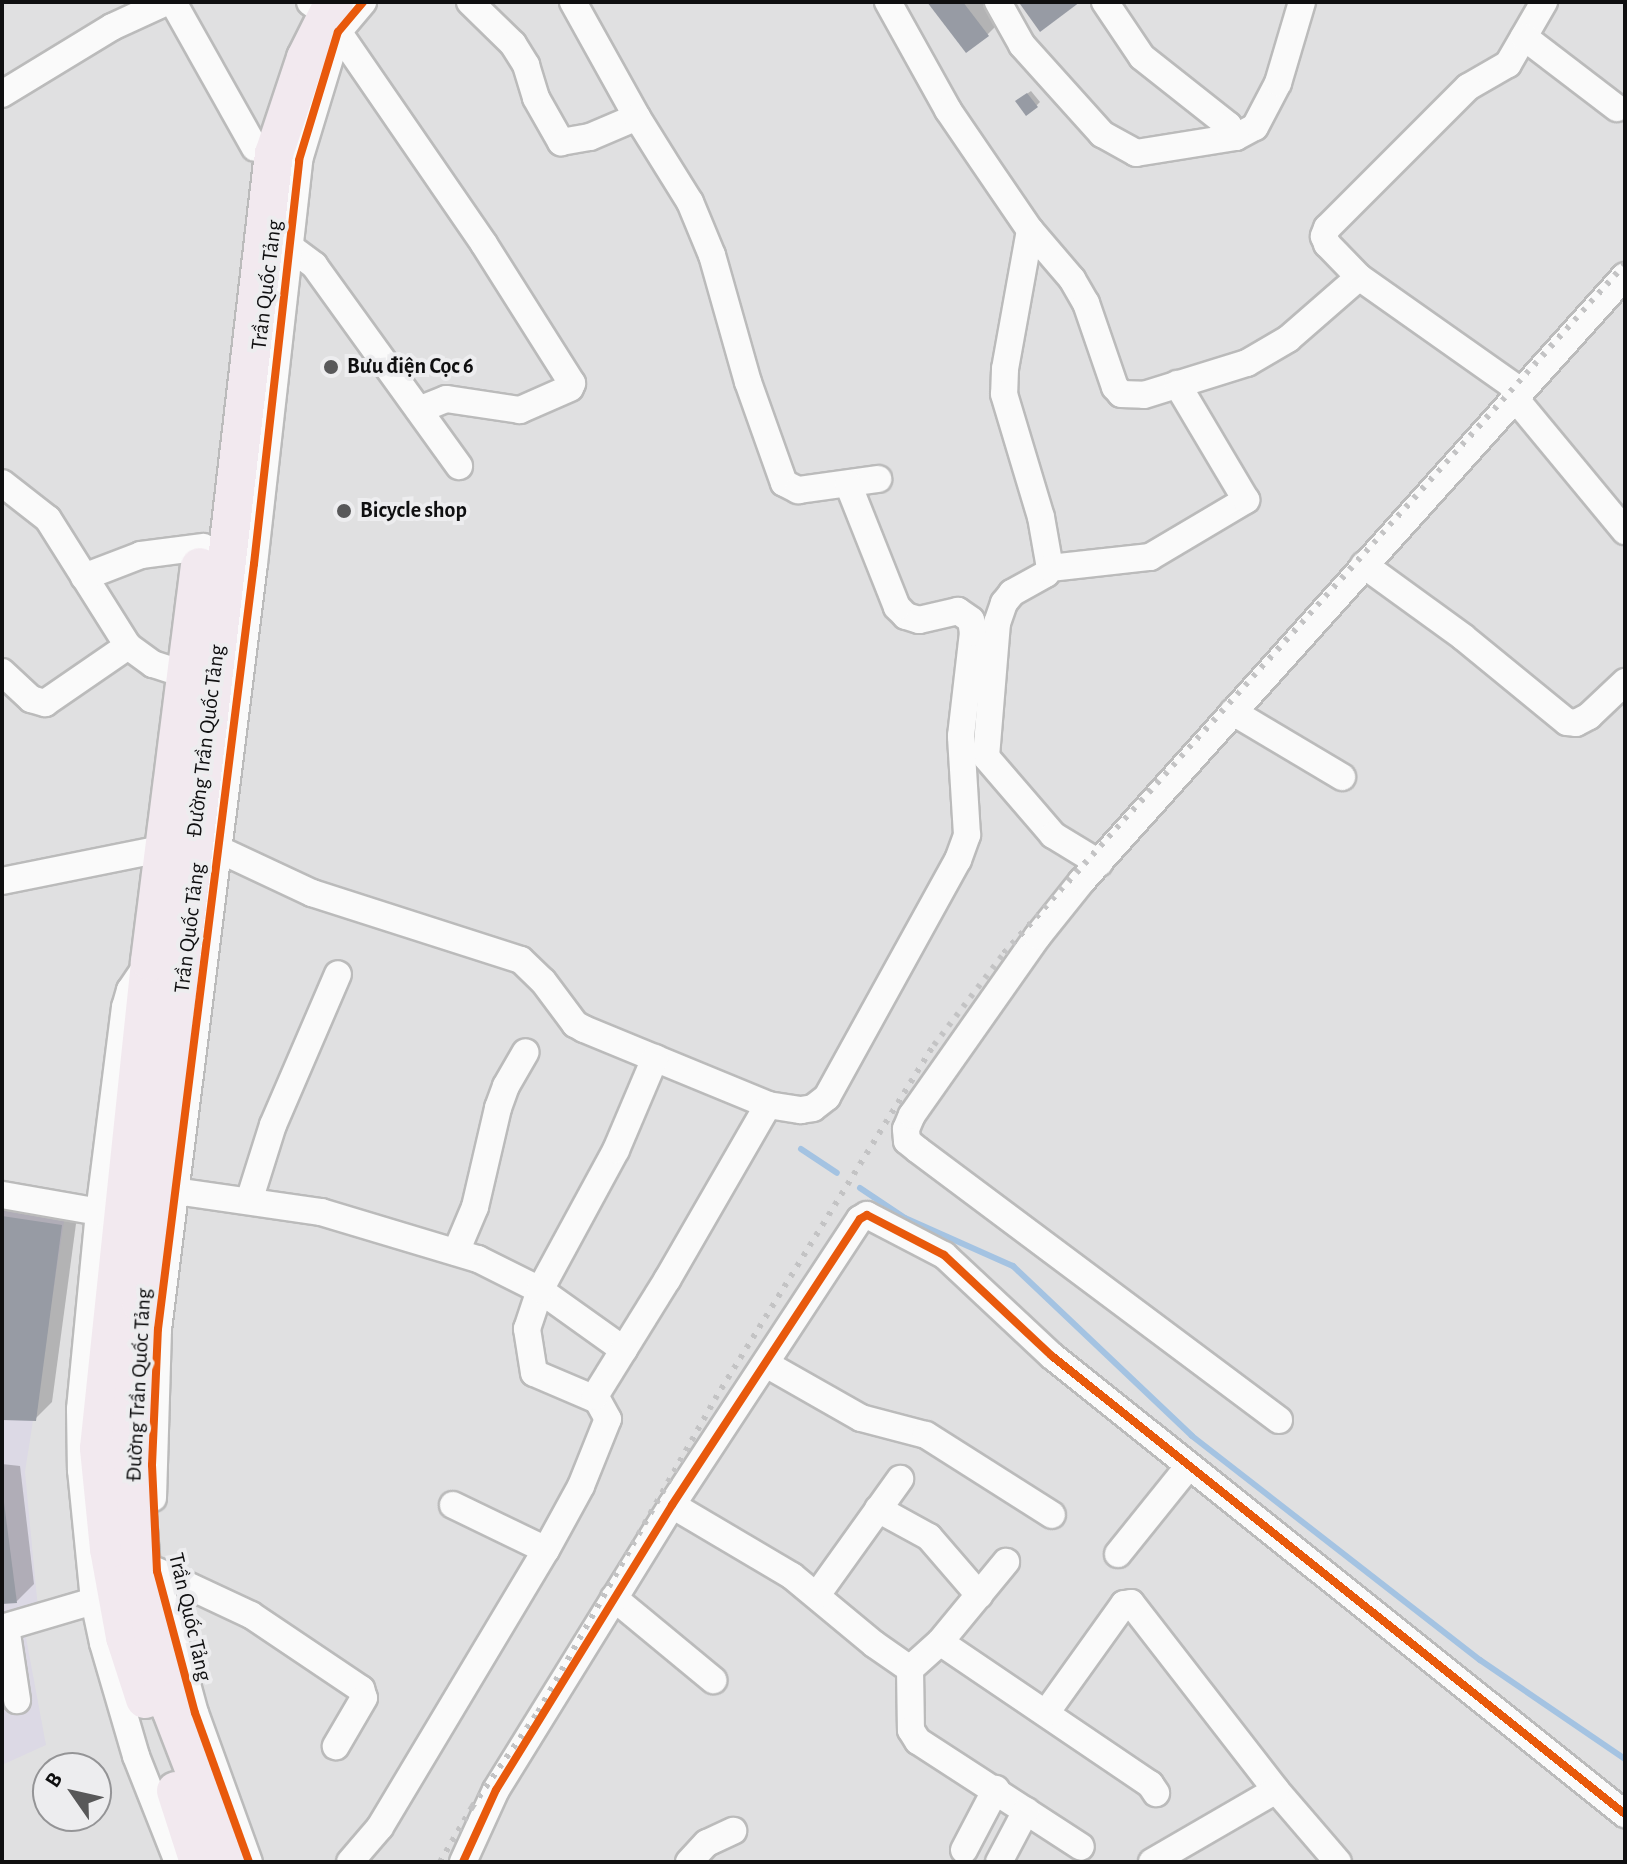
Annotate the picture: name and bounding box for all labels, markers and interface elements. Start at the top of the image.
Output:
street label: Trần Quốc Tảng [246,219,288,351]
place label: Bưu điện Cọc 6 [347,354,474,380]
marker: Bưu điện Cọc 6 [322,358,340,376]
place label: Bicycle shop [360,498,467,524]
marker: Bicycle shop [335,502,353,520]
street label: Đường Trần Quốc Tảng [181,643,231,839]
street label: Trần Quốc Tảng [169,862,211,994]
street label: Đường Trần Quốc Tảng [121,1288,157,1482]
street label: Trần Quốc Tảng [162,1550,218,1684]
north arrow [32,1752,112,1832]
text: B [41,1768,66,1791]

